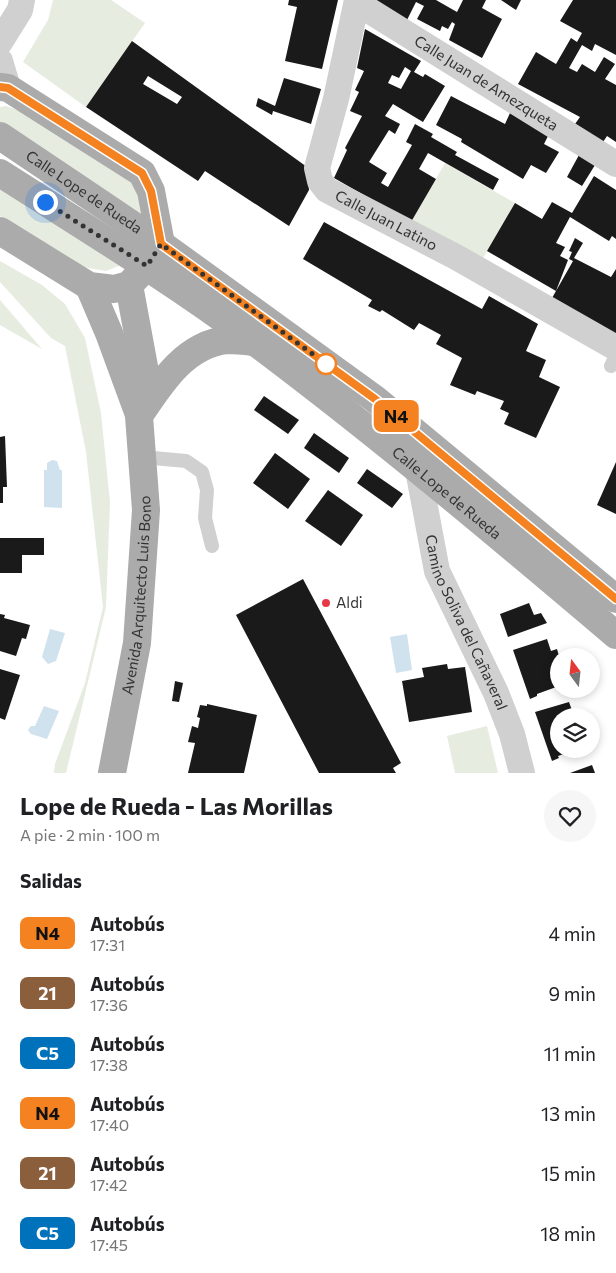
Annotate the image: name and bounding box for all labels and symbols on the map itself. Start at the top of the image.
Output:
street label: Calle Juan de Amezqueta [411,31,562,134]
street label: Calle Lope de Rueda [23,146,146,237]
street label: Calle Juan Latino [332,186,441,254]
your location [33,190,58,215]
unlabelled marker [315,353,337,375]
line badge: N4 [374,400,418,432]
street label: Calle Lope de Rueda [389,442,505,543]
street label: Avenida Arquitecto Luis Bono [117,495,154,696]
street label: Camino Soliva del Cañaveral [422,533,512,712]
place label: Aldi [336,593,363,611]
marker: Aldi [320,597,332,609]
north arrow [550,648,600,698]

